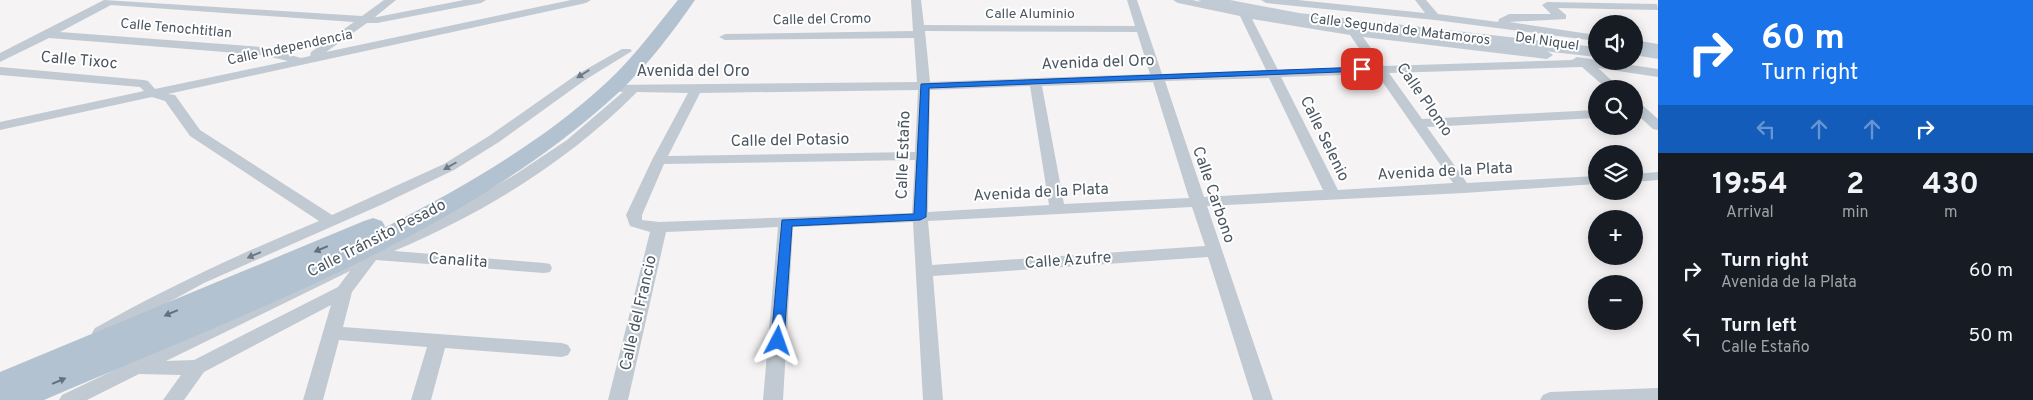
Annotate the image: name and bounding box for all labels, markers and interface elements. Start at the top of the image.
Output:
street label: Calle Aluminio [985,6,1075,23]
street label: Calle del Cromo [772,11,872,29]
street label: Calle Segunda de Matamoros [1309,11,1491,49]
map controls [1588,15,1643,330]
button: sound [1588,15,1643,70]
street label: Calle Tenochtitlan [119,16,233,42]
text: 60 m [1761,17,1845,61]
icon: right [1678,20,1743,85]
street label: Calle Independencia [226,26,354,70]
street label: Del Niquel [1514,29,1580,55]
street label: Calle Tixoc [40,48,118,74]
pin [1341,48,1383,90]
street label: Avenida del Oro [1041,51,1155,75]
icon: arrive [1348,55,1376,83]
street label: Calle Plomo [1391,59,1457,141]
text: Turn right [1761,60,1858,87]
street label: Avenida del Oro [636,62,750,82]
one-way arrow [577,69,590,78]
button: search [1588,80,1643,135]
street label: Calle Selenio [1295,93,1353,185]
street label: Calle Estaño [892,110,916,200]
icon: left [1752,115,1780,143]
icon: ahead [1805,115,1833,143]
icon: ahead [1858,115,1886,143]
icon: right [1911,115,1939,143]
street label: Calle del Potasio [730,130,850,152]
street label: Calle Carbono [1187,144,1239,246]
button: layers [1588,145,1643,200]
street label: Avenida de la Plata [1377,158,1513,186]
one-way arrow [442,162,457,170]
text: 19:54 [1712,167,1788,204]
text: 2 [1846,167,1864,204]
text: 430 [1922,167,1979,204]
street label: Avenida de la Plata [973,179,1109,207]
street label: Calle Tránsito Pesado [304,195,450,283]
text: Arrival [1726,203,1774,223]
text: min [1842,203,1869,223]
text: m [1944,203,1958,223]
button: + [1588,210,1643,265]
one-way arrow [314,246,328,254]
street label: Calle Azufre [1024,248,1112,274]
street label: Canalita [428,249,488,273]
text: Turn right [1721,249,1809,273]
one-way arrow [246,251,261,259]
street label: Calle del Francio [616,253,662,373]
icon: right [1678,257,1706,285]
text: 60 m [1969,259,2013,283]
text: Avenida de la Plata [1721,273,1857,293]
button: − [1588,275,1643,330]
one-way arrow [164,309,179,317]
position arrow [751,314,803,366]
text: Turn left [1721,314,1797,338]
icon: left [1678,322,1706,350]
text: 50 m [1968,324,2013,348]
text: Calle Estaño [1721,338,1810,358]
one-way arrow [52,377,67,385]

